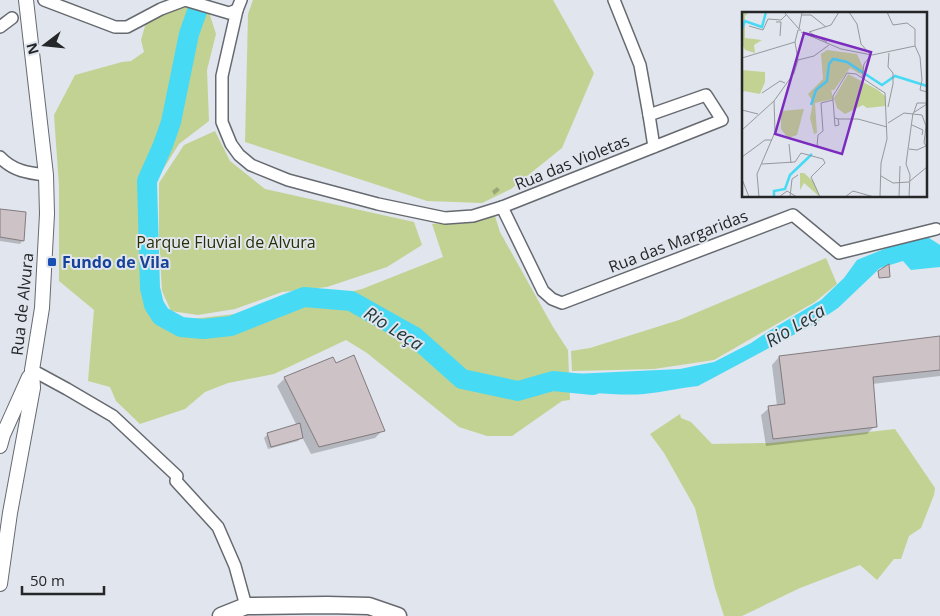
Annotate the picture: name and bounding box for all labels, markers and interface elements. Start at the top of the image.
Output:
inset map [742,12,928,198]
north arrow [20,20,70,70]
text: N [21,41,43,57]
street label: Rua das Violetas [511,129,633,195]
street label: Rua das Margaridas [605,204,751,278]
park label: Parque Fluvial de Alvura [136,231,316,253]
place label: Fundo de Vila [62,251,170,273]
street label: Rua de Alvura [6,252,38,356]
marker: Fundo de Vila [46,256,58,268]
water label: Rio Leça [761,298,829,352]
water label: Rio Leça [360,300,428,356]
scale bar [22,564,105,596]
text: 50 m [30,570,65,590]

